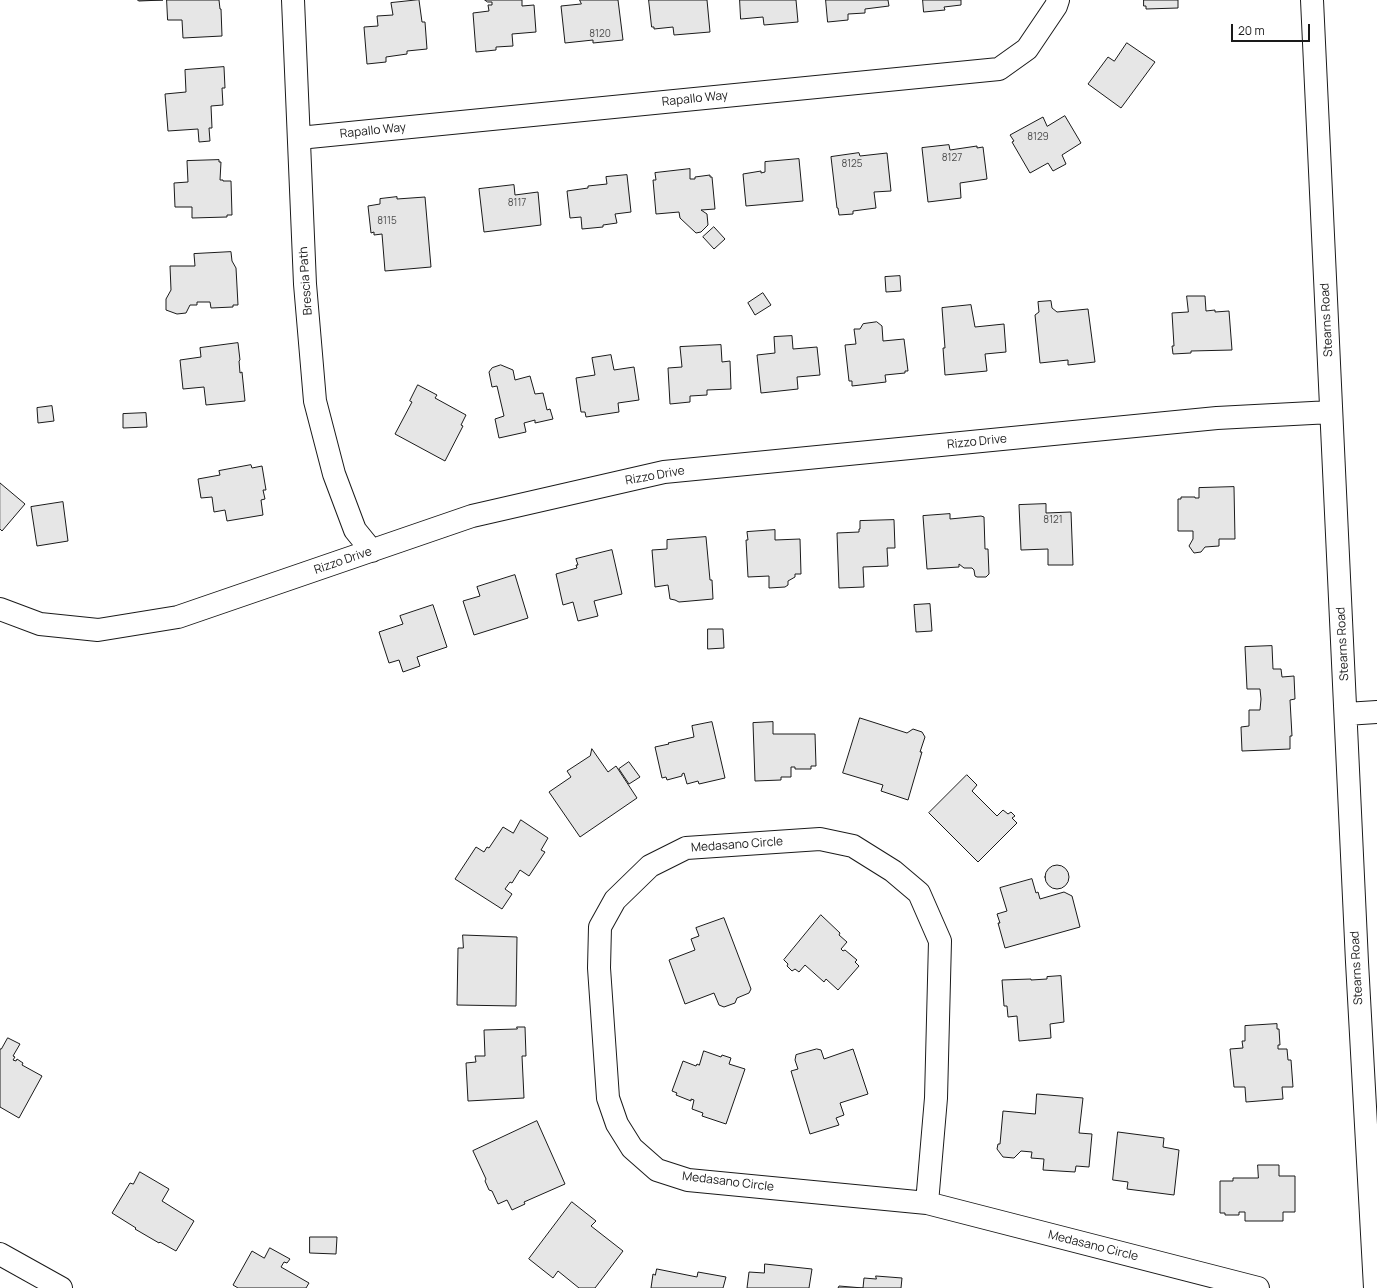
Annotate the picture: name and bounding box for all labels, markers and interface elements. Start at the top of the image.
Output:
scale bar [1233,16,1312,42]
text: 20 m [1238,22,1265,39]
house number: 8120 [589,28,611,40]
street label: Rapallo Way [661,88,729,110]
street label: Rapallo Way [339,120,407,142]
house number: 8129 [1027,131,1049,143]
house number: 8127 [942,152,962,164]
house number: 8125 [841,158,863,170]
house number: 8117 [508,197,526,209]
house number: 8115 [377,215,397,227]
street label: Brescia Path [296,246,316,316]
street label: Stearns Road [1318,283,1336,357]
street label: Rizzo Drive [946,432,1008,452]
street label: Rizzo Drive [624,464,686,488]
house number: 8121 [1043,514,1063,526]
street label: Rizzo Drive [312,544,374,578]
street label: Stearns Road [1334,607,1352,681]
street label: Medasano Circle [690,835,784,855]
street label: Stearns Road [1348,931,1366,1005]
street label: Medasano Circle [681,1169,775,1195]
street label: Medasano Circle [1046,1228,1140,1264]

